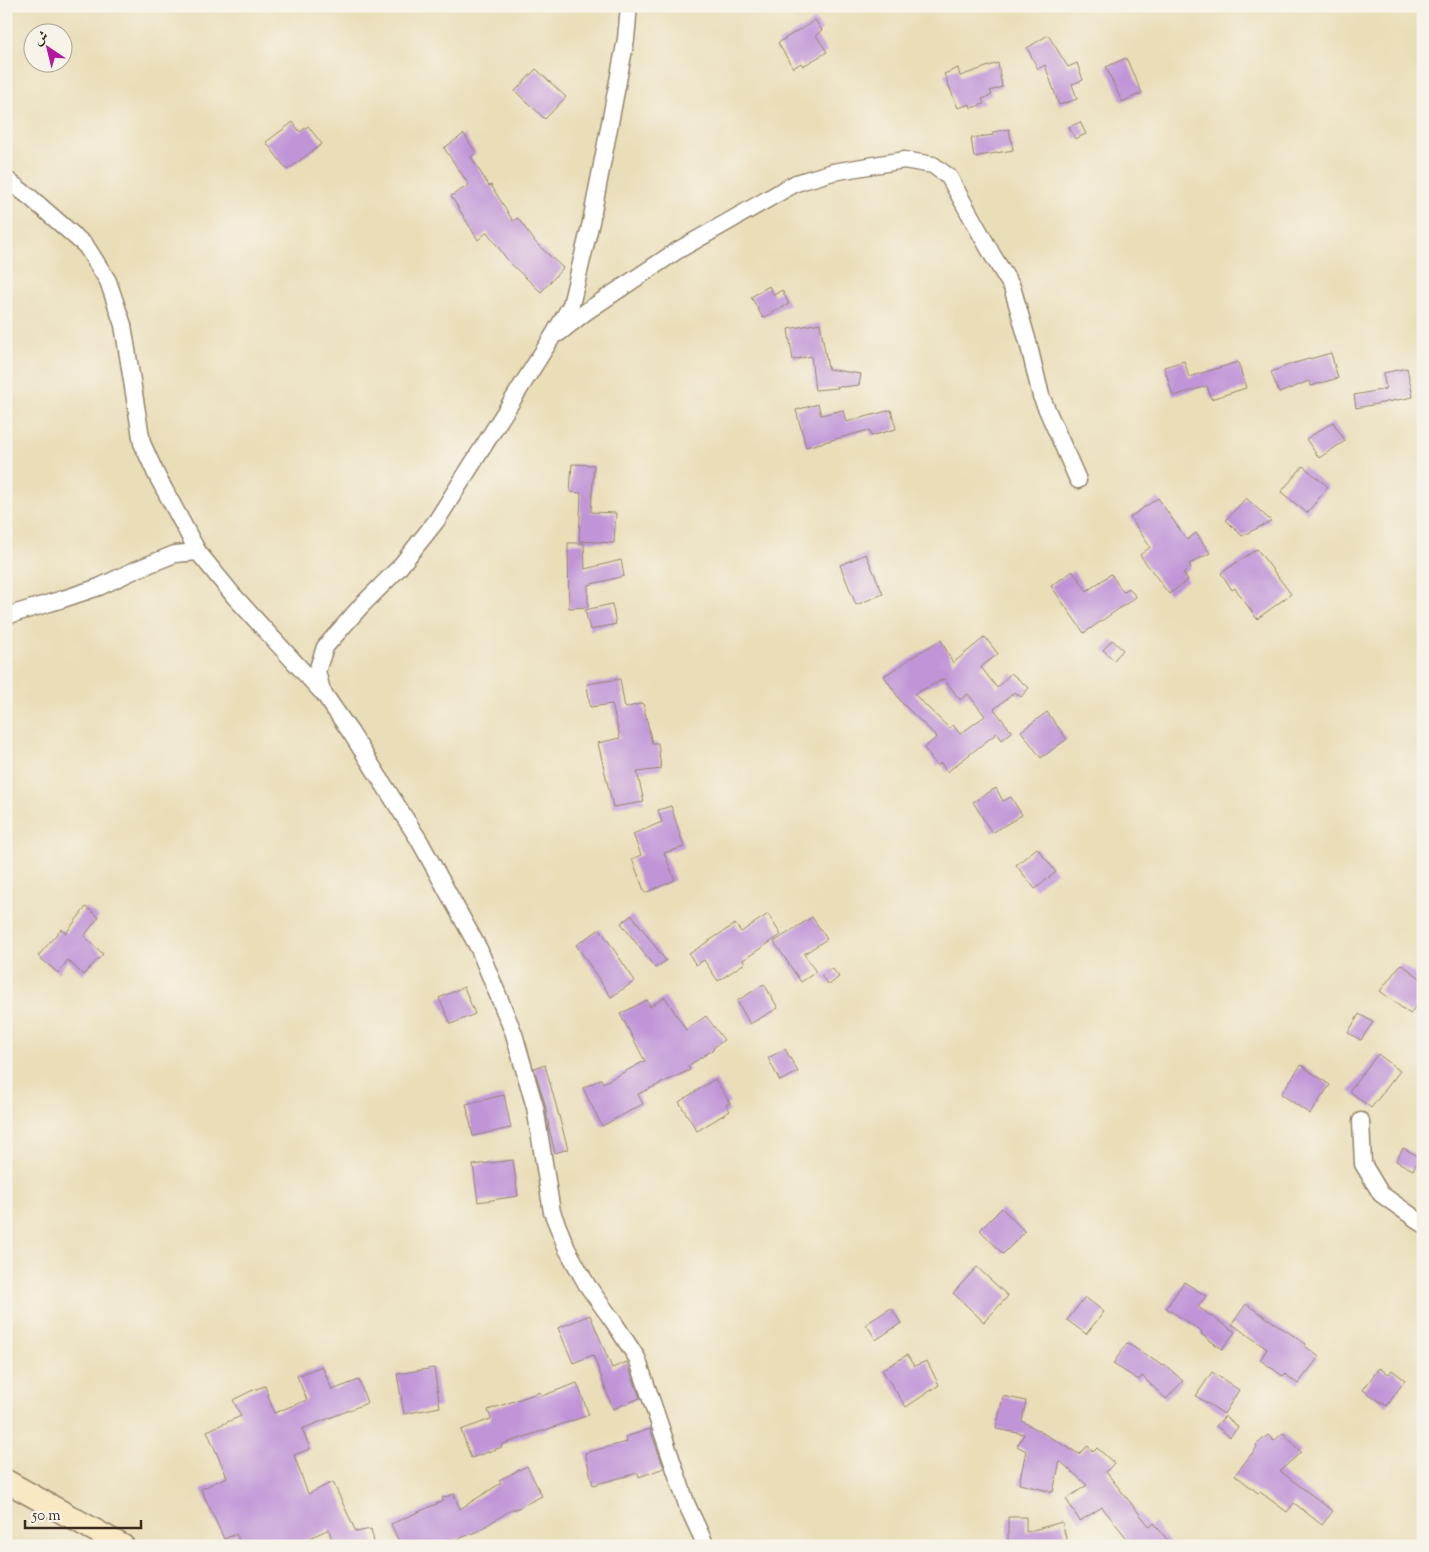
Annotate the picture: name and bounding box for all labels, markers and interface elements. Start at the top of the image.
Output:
north arrow [22,22,72,72]
text: ش [30,27,53,51]
scale bar [25,1497,141,1529]
text: 50 m [31,1506,61,1527]

